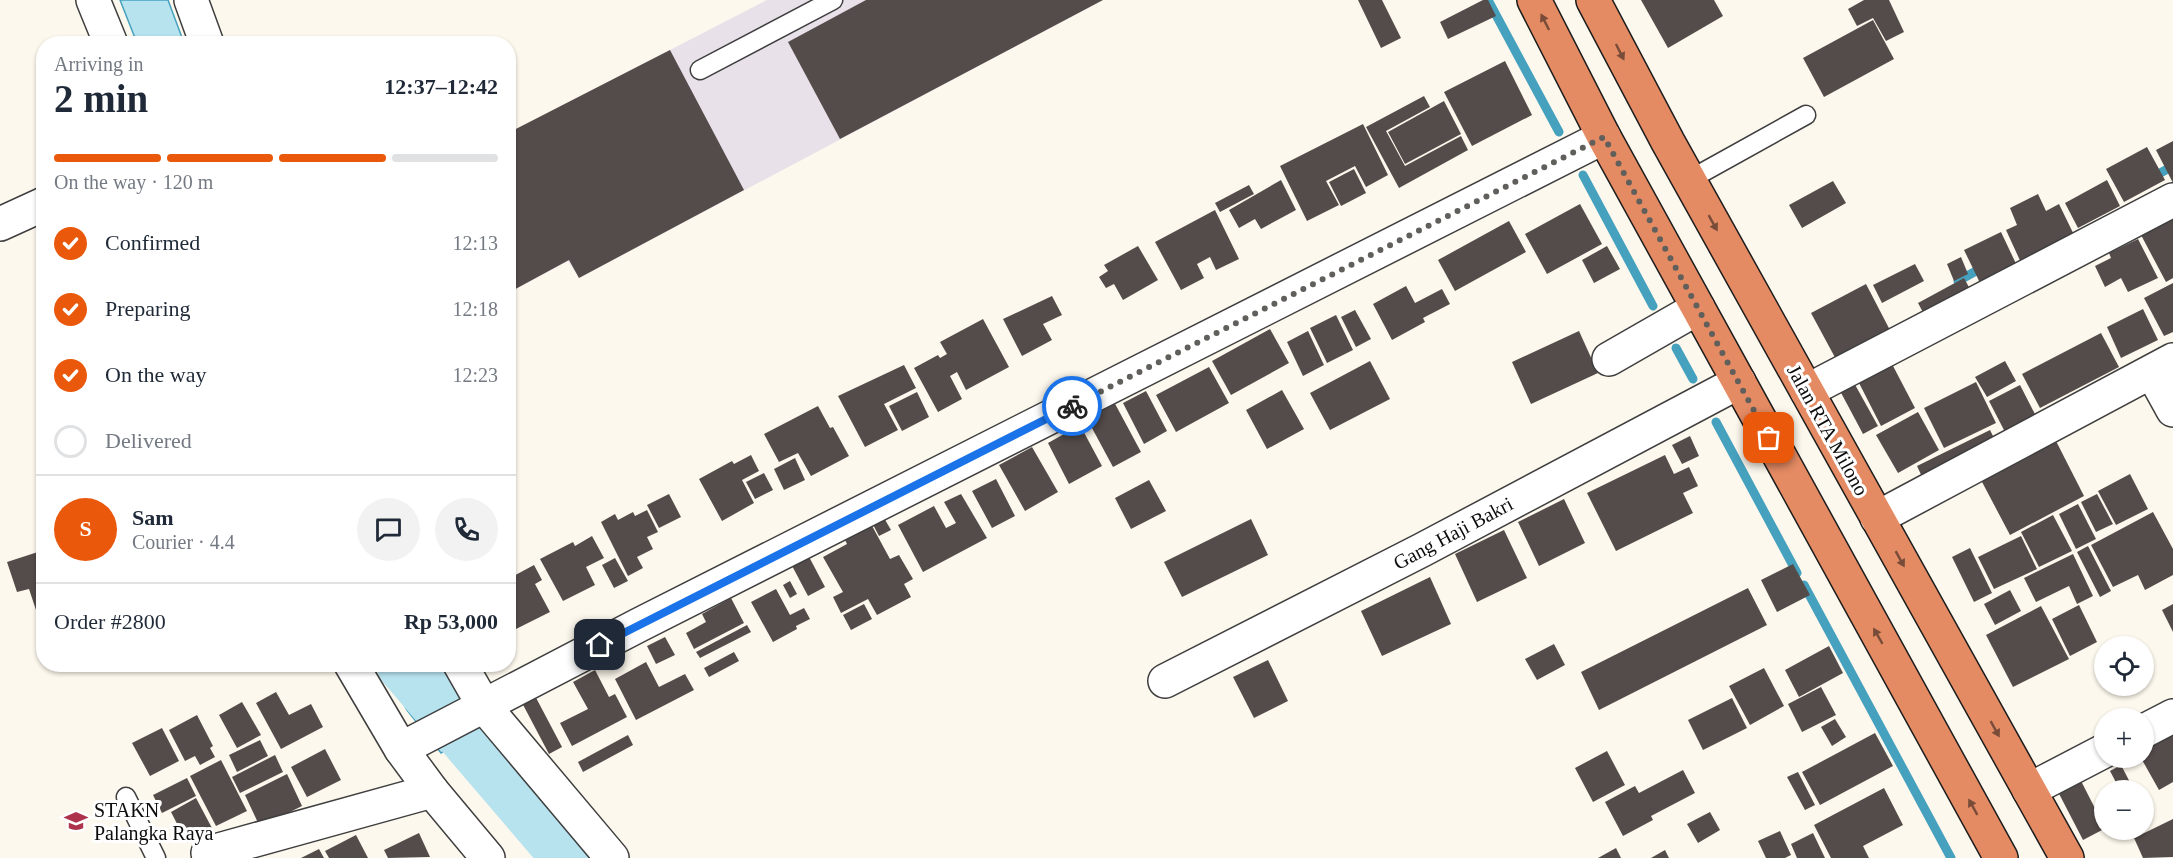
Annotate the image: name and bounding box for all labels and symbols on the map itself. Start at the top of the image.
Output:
one-way arrow [1540,13,1550,30]
one-way arrow [1615,44,1625,61]
one-way arrow [1708,215,1718,232]
street label: Jalan RTA Milono [1783,361,1873,499]
courier [1042,376,1102,436]
pin [1743,412,1794,463]
street label: Gang Haji Bakri [1389,492,1517,575]
one-way arrow [1895,551,1905,568]
pin [574,619,625,670]
one-way arrow [1873,628,1883,645]
one-way arrow [1990,721,2000,738]
one-way arrow [1968,798,1978,815]
place label: STAKN Palangka Raya [94,799,214,845]
school or university icon: STAKN Palangka Raya [63,808,89,834]

